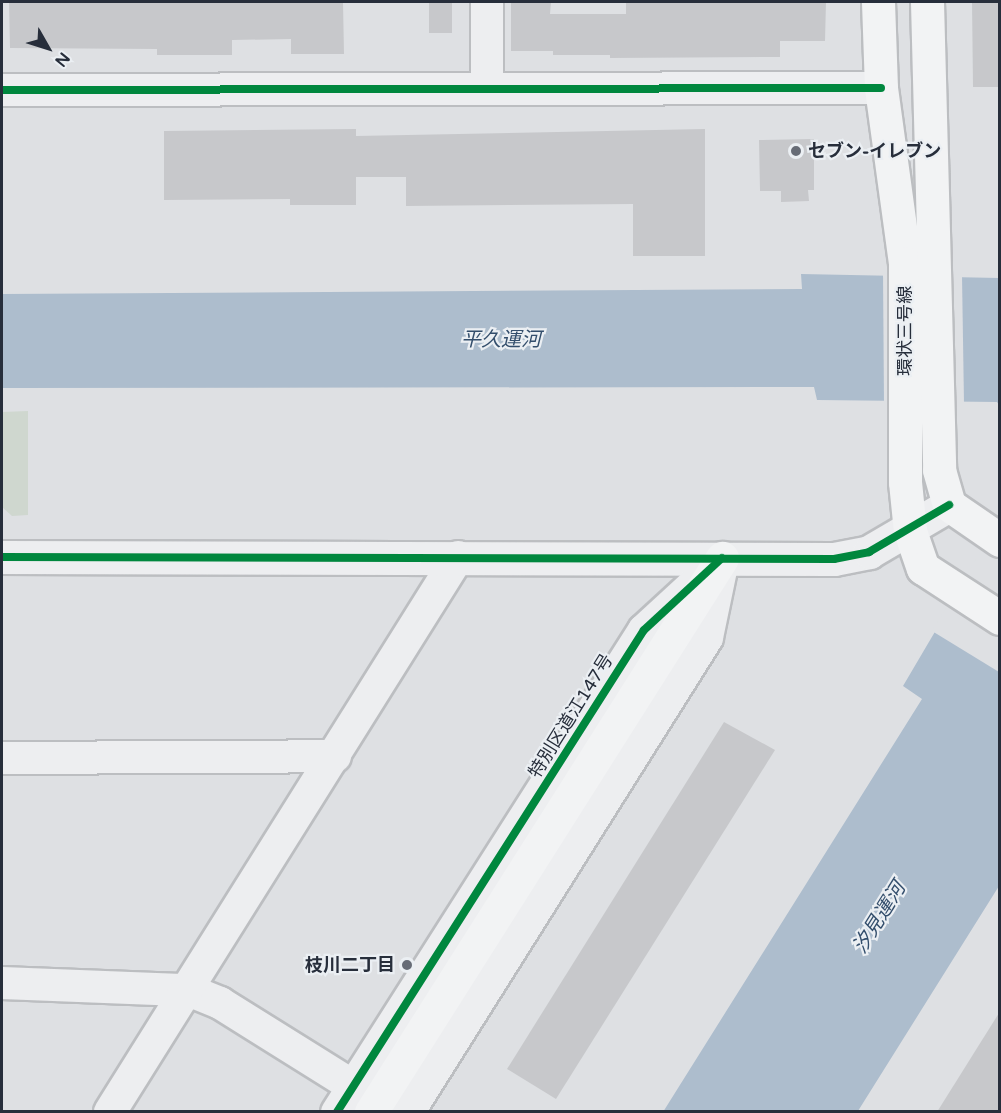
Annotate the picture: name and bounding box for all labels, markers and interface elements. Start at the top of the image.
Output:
north arrow [18,18,78,78]
text: N [50,48,74,71]
place label: セブン-イレブン [808,140,941,162]
marker: セブン-イレブン [789,144,803,158]
street label: 環状三号線 [894,286,916,376]
water label: 平久運河 [461,328,541,352]
street label: 特別区道江147号 [524,650,618,782]
water label: 汐見運河 [849,878,911,958]
place label: 枝川二丁目 [305,954,395,976]
marker: 枝川二丁目 [400,958,414,972]

